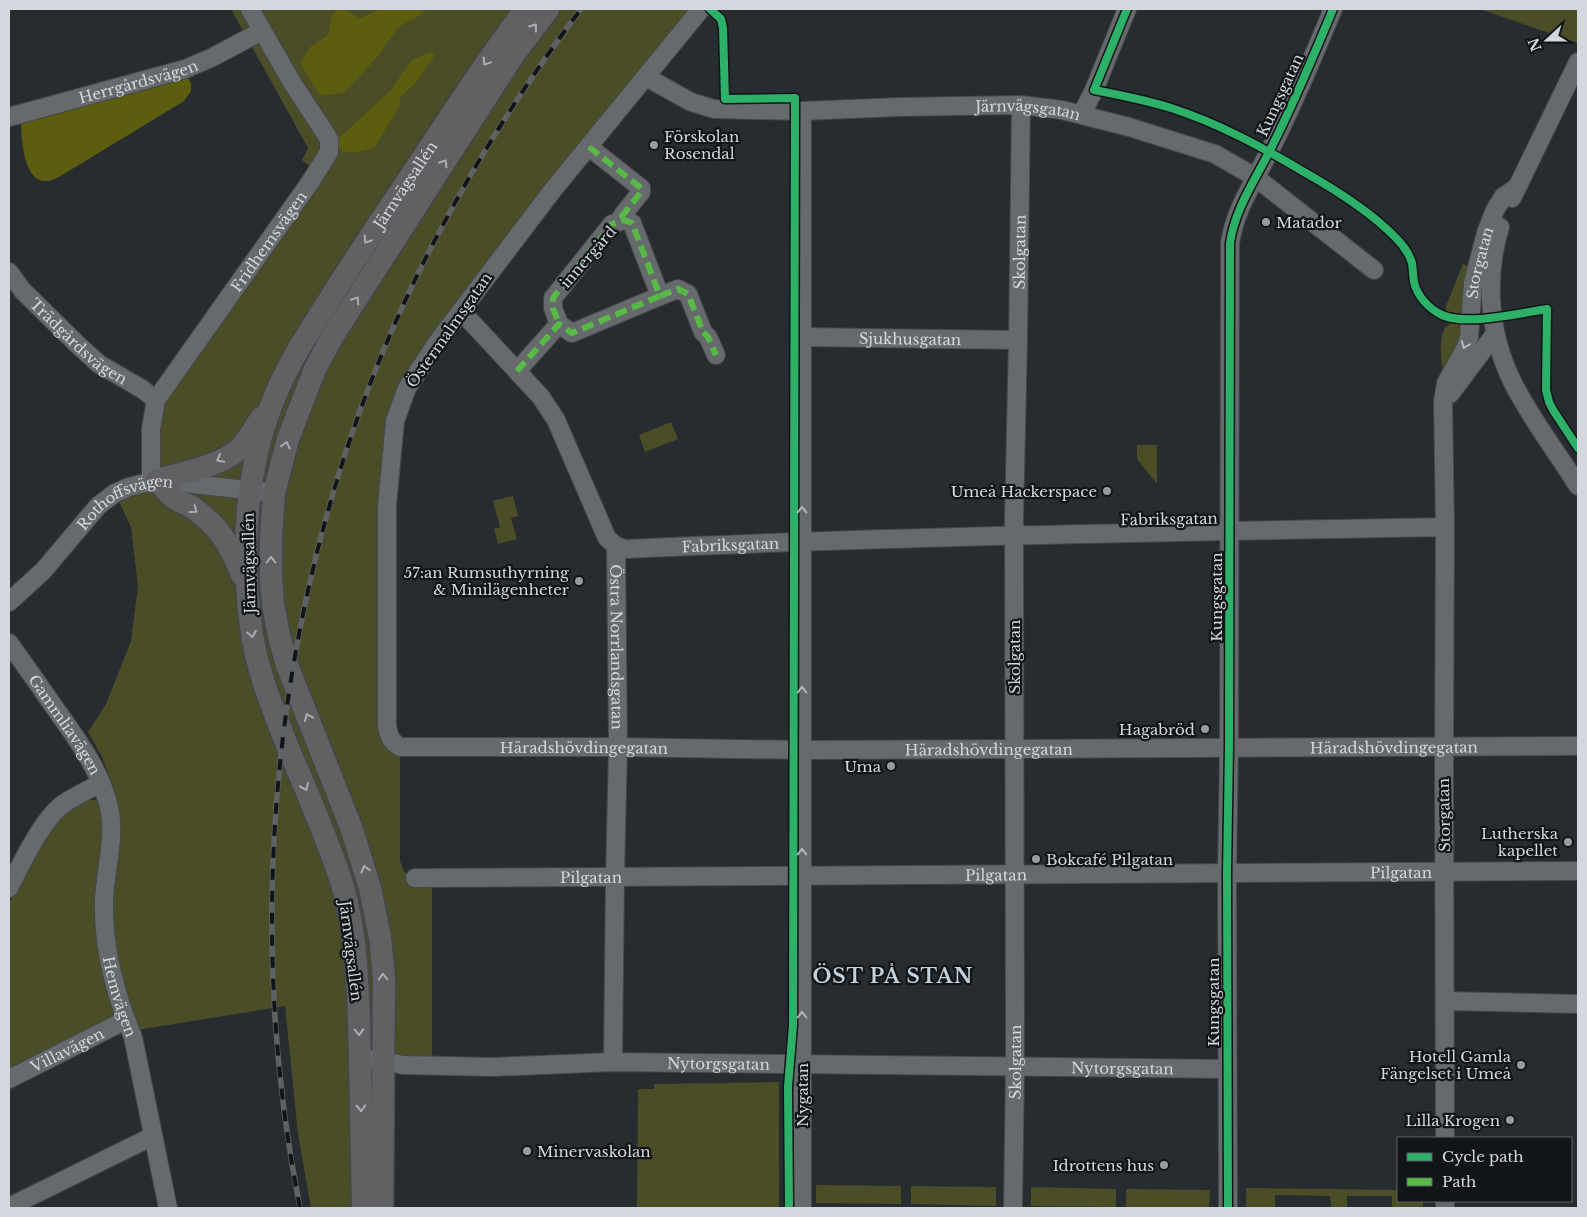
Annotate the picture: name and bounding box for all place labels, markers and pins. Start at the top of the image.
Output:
place label: Förskolan Rosendal [664,127,739,163]
marker: Förskolan Rosendal [648,139,660,151]
place label: Matador [1276,213,1343,232]
marker: Matador [1260,216,1272,228]
place label: Umeå Hackerspace [951,482,1097,501]
marker: Umeå Hackerspace [1101,485,1113,497]
place label: 57:an Rumsuthyrning & Minilägenheter [404,563,570,599]
marker: 57:an Rumsuthyrning & Minilägenheter [573,575,585,587]
place label: Hagabröd [1119,720,1195,739]
marker: Hagabröd [1199,723,1211,735]
place label: Uma [844,757,882,776]
marker: Uma [885,760,897,772]
place label: Lutherska kapellet [1481,824,1559,860]
marker: Lutherska kapellet [1562,836,1574,848]
place label: Bokcafé Pilgatan [1046,850,1173,869]
marker: Bokcafé Pilgatan [1030,853,1042,865]
place label: Hotell Gamla Fängelset i Umeå [1380,1047,1512,1083]
marker: Hotell Gamla Fängelset i Umeå [1515,1059,1527,1071]
place label: Lilla Krogen [1405,1111,1500,1130]
marker: Lilla Krogen [1504,1114,1516,1126]
place label: Minervaskolan [537,1142,651,1161]
marker: Minervaskolan [521,1145,533,1157]
place label: Idrottens hus [1053,1156,1154,1175]
marker: Idrottens hus [1158,1159,1170,1171]

